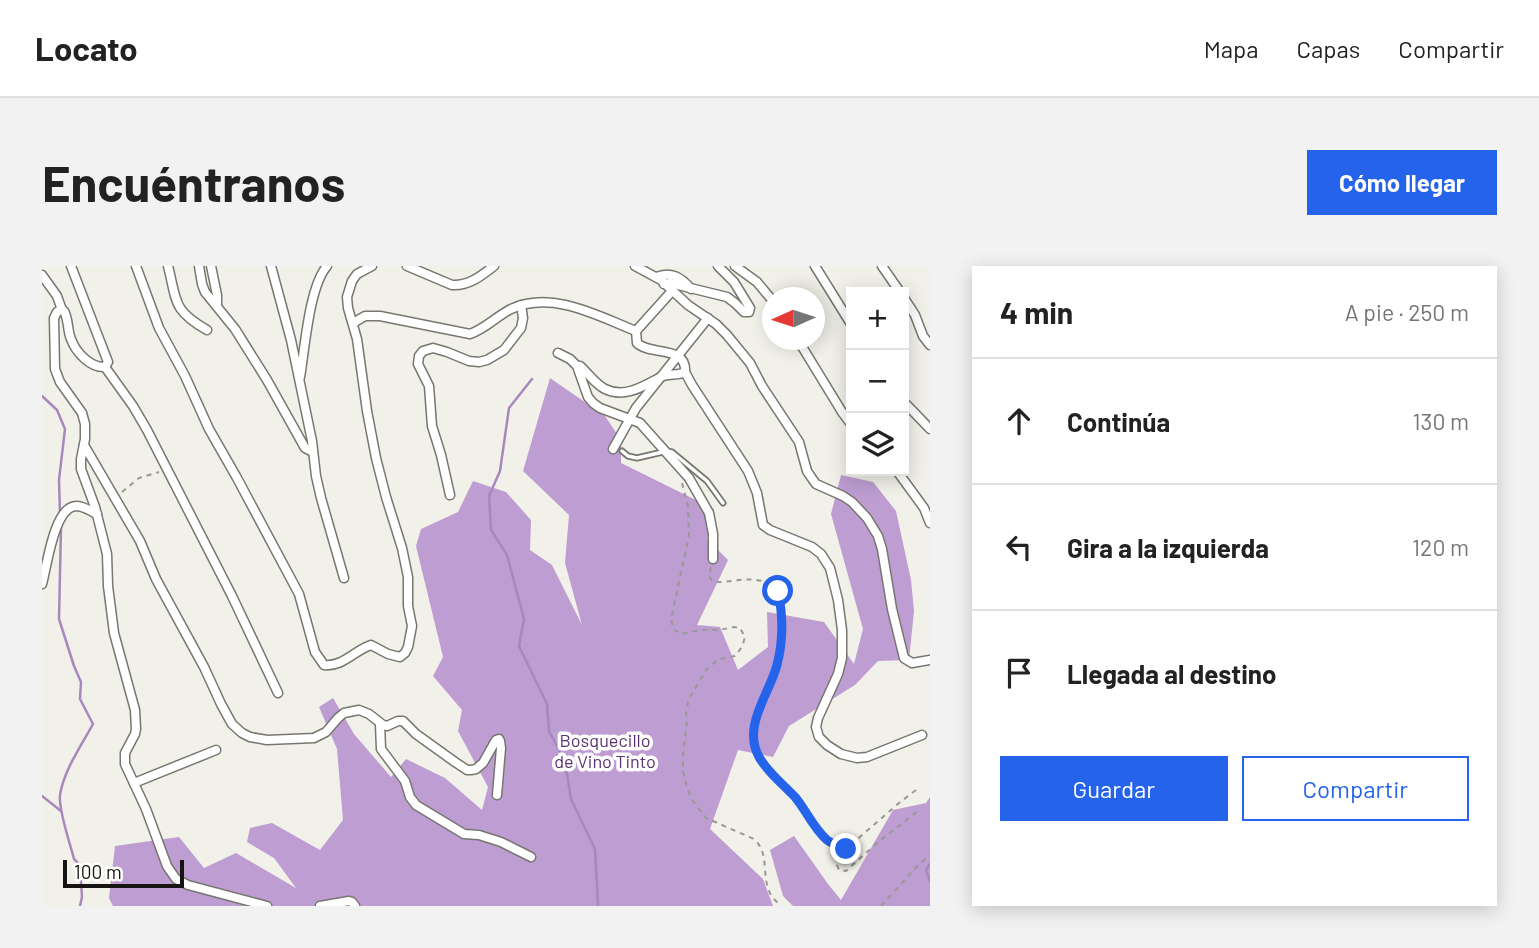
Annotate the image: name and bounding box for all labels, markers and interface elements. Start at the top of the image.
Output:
text: Locato [35,28,138,68]
text: Mapa [1204,34,1259,63]
text: Capas [1297,34,1360,63]
text: Compartir [1398,34,1504,63]
button: Cómo llegar [1307,150,1497,215]
text: Encuéntranos [42,153,345,212]
north arrow [762,287,825,350]
map controls [846,287,909,476]
button: + [846,287,909,350]
text: 4 min [1000,294,1073,330]
text: A pie · 250 m [1345,298,1469,326]
button: − [846,350,909,413]
icon: ahead [1000,402,1038,440]
text: Continúa [1067,406,1170,437]
text: 130 m [1412,407,1469,435]
button: layers [846,413,909,476]
icon: left [1000,528,1038,566]
text: Gira a la izquierda [1067,532,1269,563]
text: 120 m [1412,533,1469,561]
route start [762,575,793,606]
icon: arrive [1000,654,1038,692]
text: Llegada al destino [1067,658,1276,689]
park label: Bosquecillo de Vino Tinto [554,729,656,772]
button: Guardar [1000,756,1228,821]
button: Compartir [1242,756,1469,821]
route end [830,833,861,864]
scale bar [63,857,184,889]
text: 100 m [74,860,122,883]

